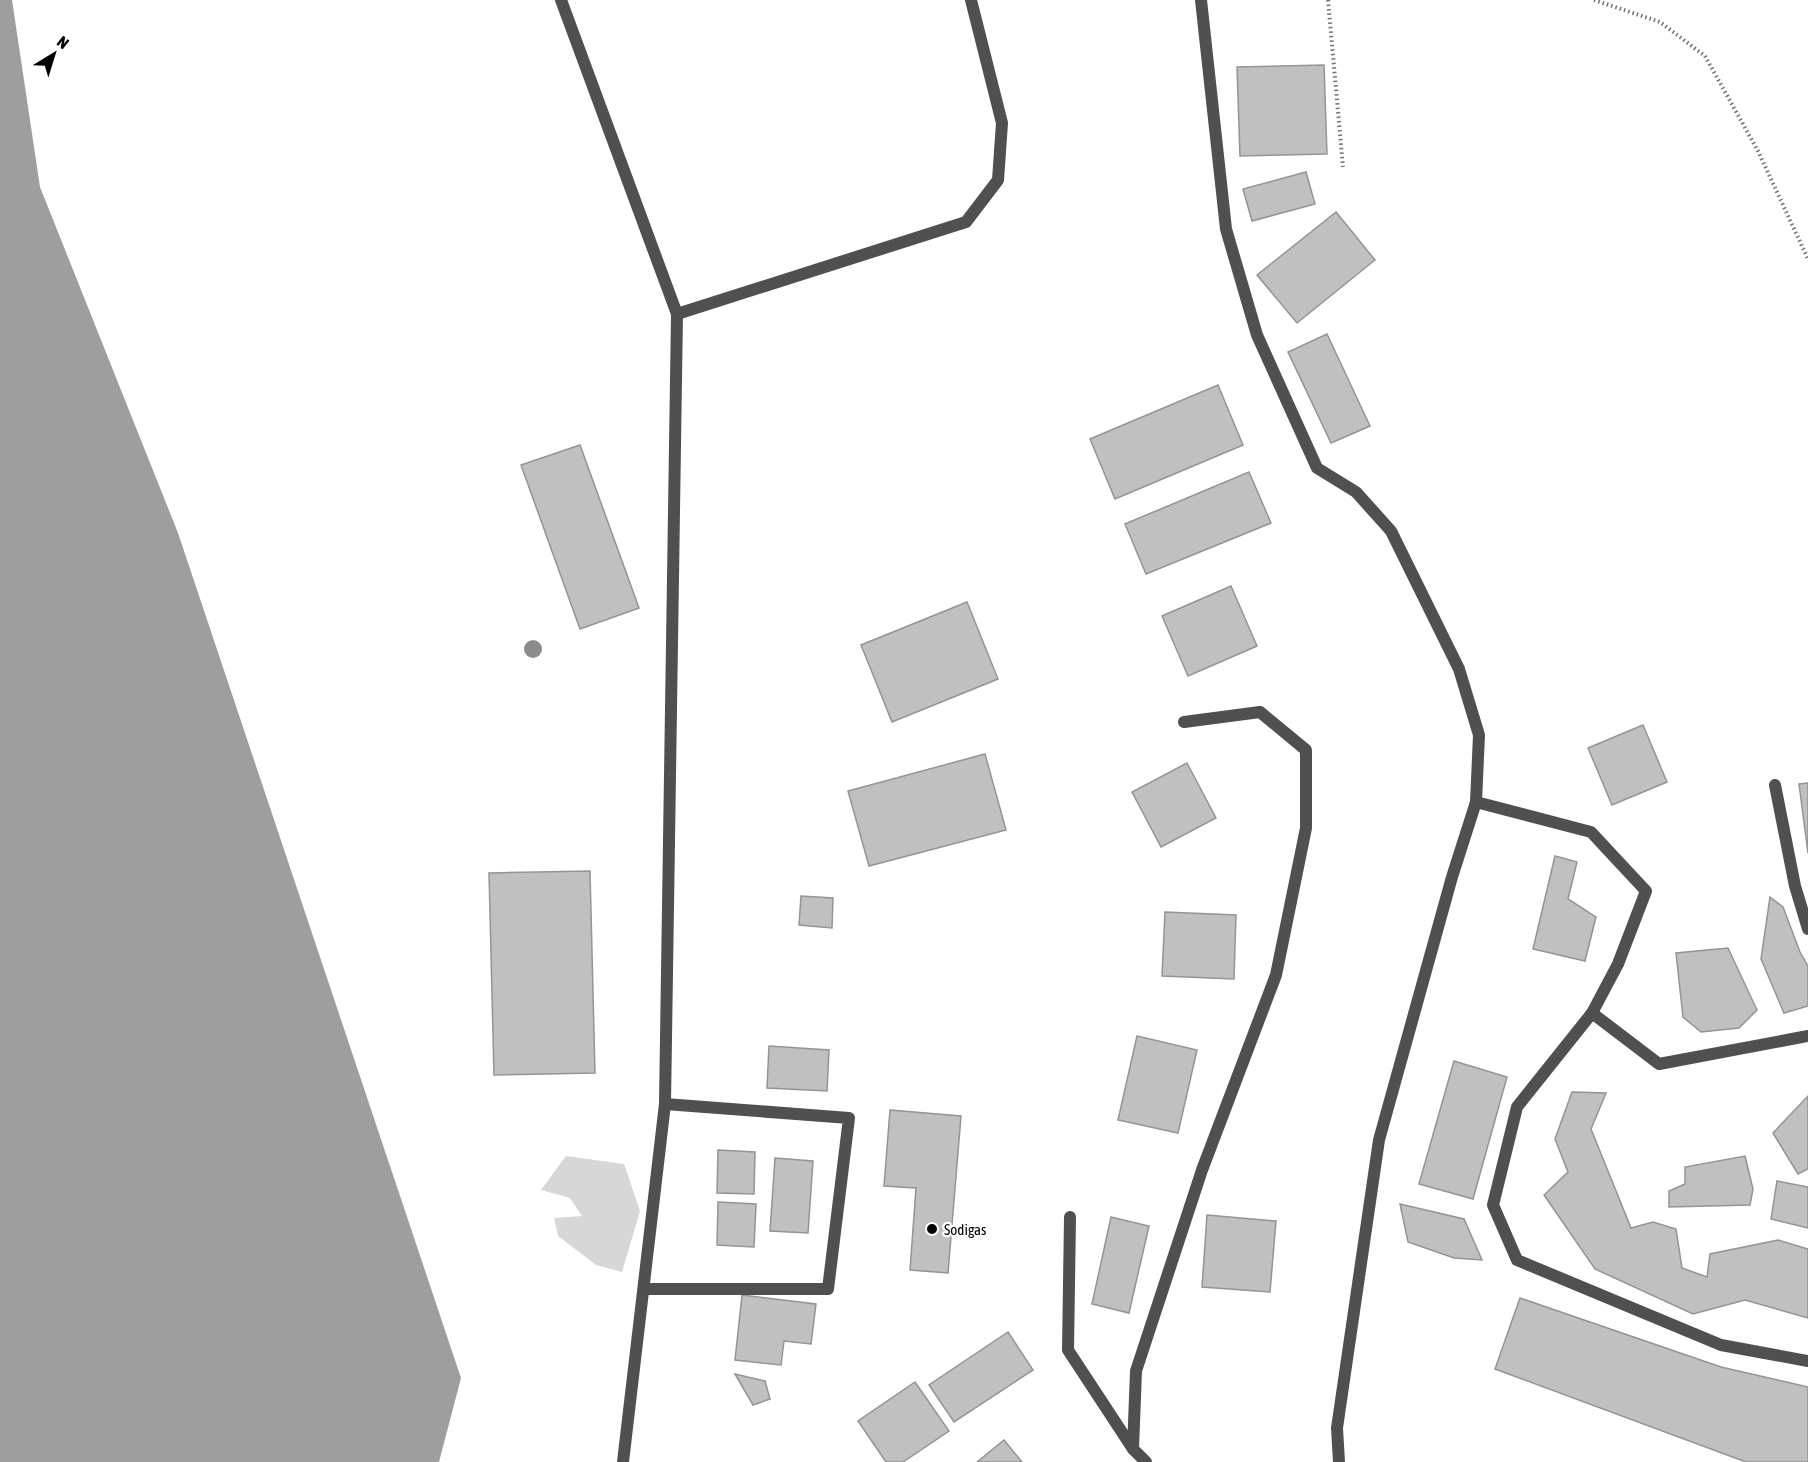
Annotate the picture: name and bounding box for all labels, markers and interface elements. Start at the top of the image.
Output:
north arrow [24,24,84,84]
text: N [54,32,73,52]
place label: Sodigas [944,1221,986,1238]
marker: Sodigas [925,1222,939,1236]

